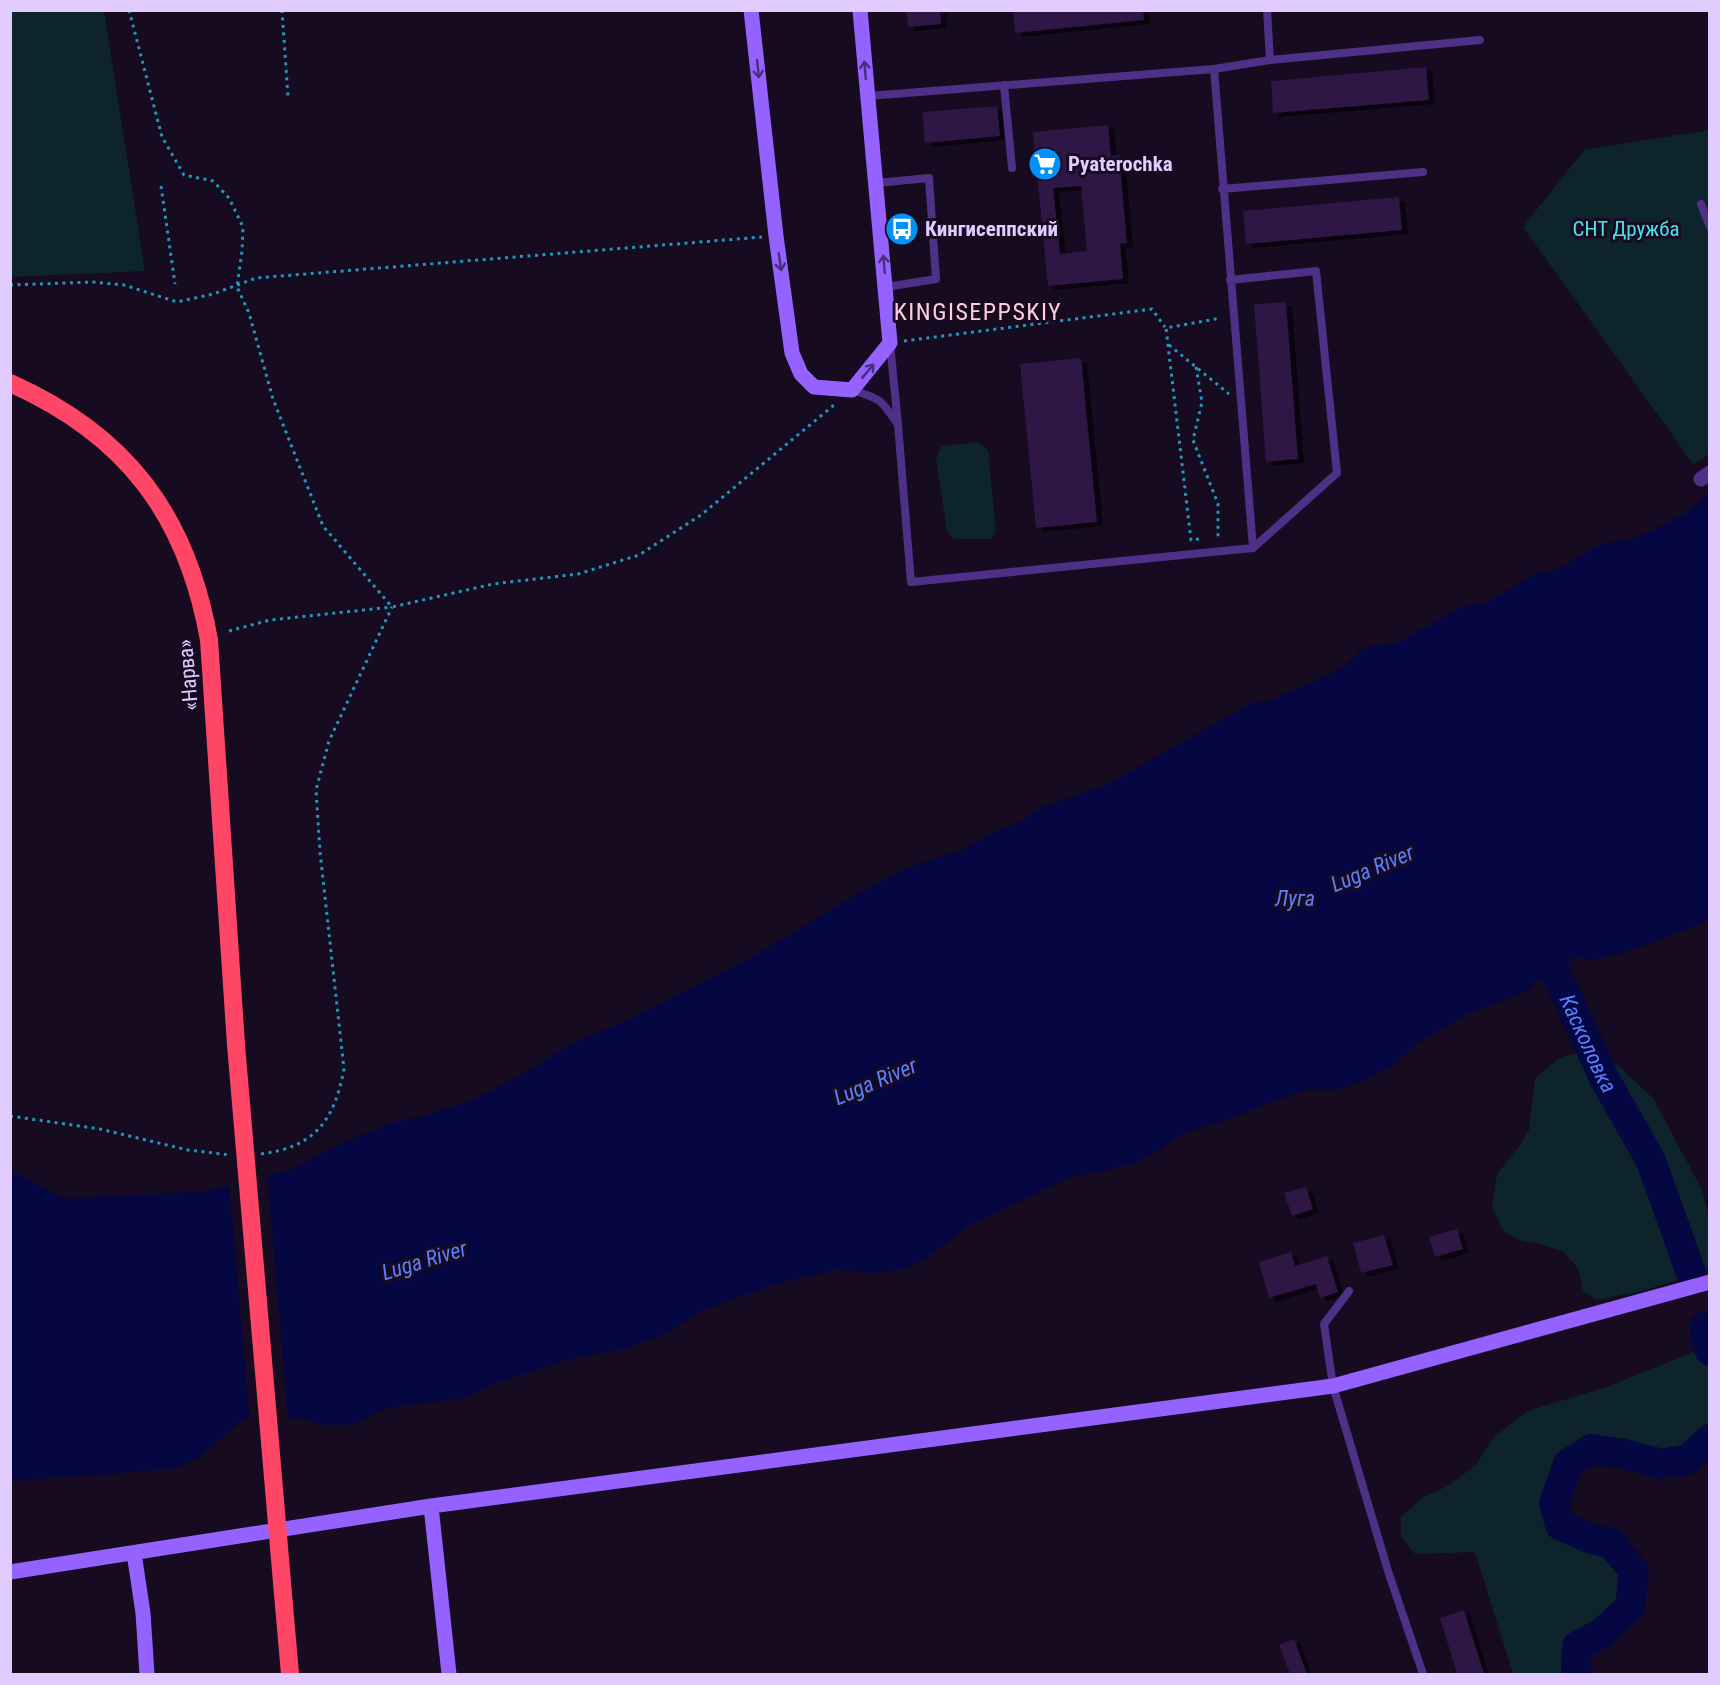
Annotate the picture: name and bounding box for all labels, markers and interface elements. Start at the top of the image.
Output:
one-way arrow [753,58,764,78]
one-way arrow [859,60,870,80]
supermarket icon: Pyaterochka [1027,146,1063,182]
place label: Pyaterochka [1068,152,1173,176]
bus stop icon: Кингисеппский [884,211,920,247]
place label: Кингисеппский [925,217,1058,241]
park label: СНТ Дружба [1573,217,1679,241]
one-way arrow [774,252,785,272]
one-way arrow [878,255,889,274]
district label: KINGISEPPSKIY [894,298,1062,326]
one-way arrow [861,363,874,379]
street label: «Нарва» [173,638,203,712]
water label: Luga River [1327,840,1418,897]
water label: Луга [1274,886,1315,911]
water label: Касколовка [1554,990,1622,1097]
water label: Luga River [830,1053,921,1110]
water label: Luga River [379,1236,470,1285]

